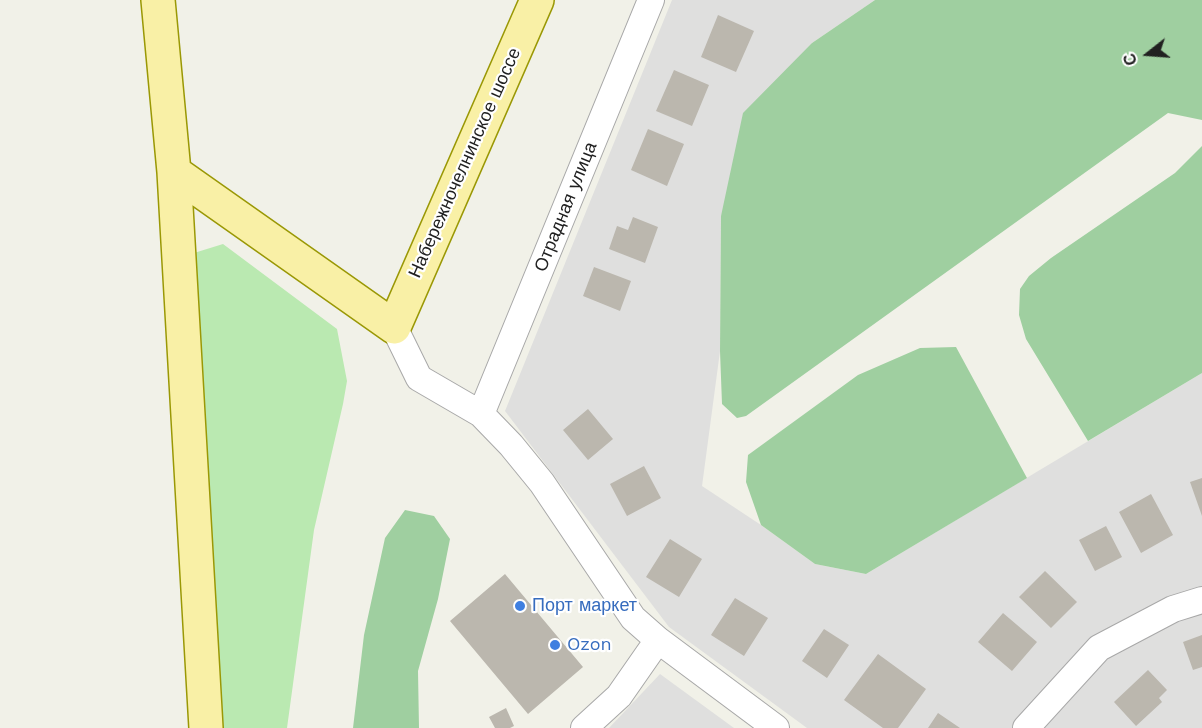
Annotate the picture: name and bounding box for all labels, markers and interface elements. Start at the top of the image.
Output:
north arrow [1118,24,1178,84]
street label: Набережночелнинское шоссе [404,45,526,281]
text: С [1120,51,1141,68]
street label: Отрадная улица [530,139,602,275]
place label: Порт маркет [532,595,637,617]
marker: Порт маркет [513,599,527,613]
place label: Ozon [567,634,612,656]
marker: Ozon [548,638,562,652]

